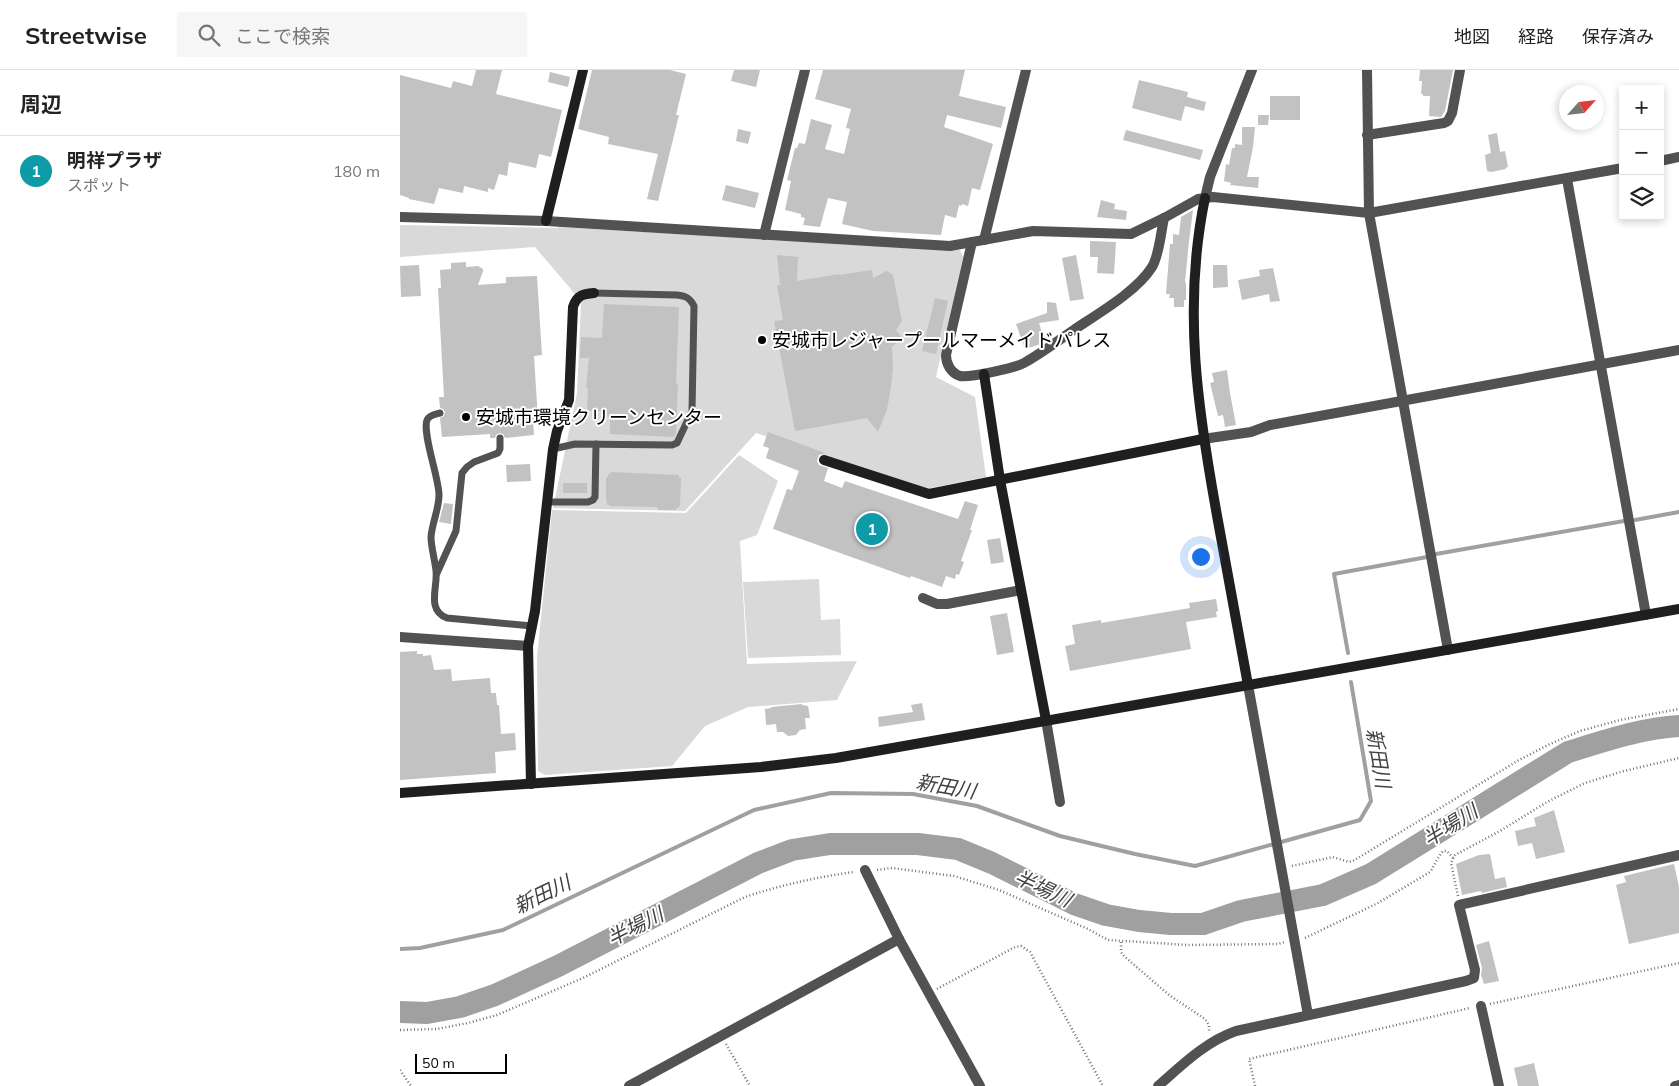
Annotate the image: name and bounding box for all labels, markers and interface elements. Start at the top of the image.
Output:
search box [177,12,527,57]
text: Streetwise [25,20,147,50]
icon: search [195,21,223,49]
text: ここで検索 [235,24,330,48]
text: 地図 [1454,25,1490,48]
text: 経路 [1518,25,1554,48]
text: 保存済み [1582,25,1654,48]
north arrow [1559,85,1604,130]
map controls [1619,85,1664,220]
button: + [1619,85,1664,130]
text: 周辺 [20,91,62,117]
button: − [1619,130,1664,175]
text: 明祥プラザ [67,148,162,172]
text: 1 [31,161,41,181]
text: 180 m [333,161,380,181]
text: スポット [67,175,131,195]
button: layers [1619,175,1664,220]
place label: 安城市レジャープールマーメイドパレス [772,328,1111,352]
marker: 安城市レジャープールマーメイドパレス [756,334,768,346]
place label: 安城市環境クリーンセンター [476,405,722,429]
marker: 安城市環境クリーンセンター [460,411,472,423]
pin: 1 [856,510,888,548]
your location [1188,544,1214,570]
water label: 新田川 [1361,726,1397,792]
water label: 新田川 [914,768,980,804]
water label: 半場川 [1418,797,1484,851]
water label: 半場川 [1011,864,1077,913]
water label: 新田川 [510,869,576,918]
water label: 半場川 [603,900,669,951]
scale bar [415,1051,508,1074]
text: 50 m [422,1054,455,1072]

